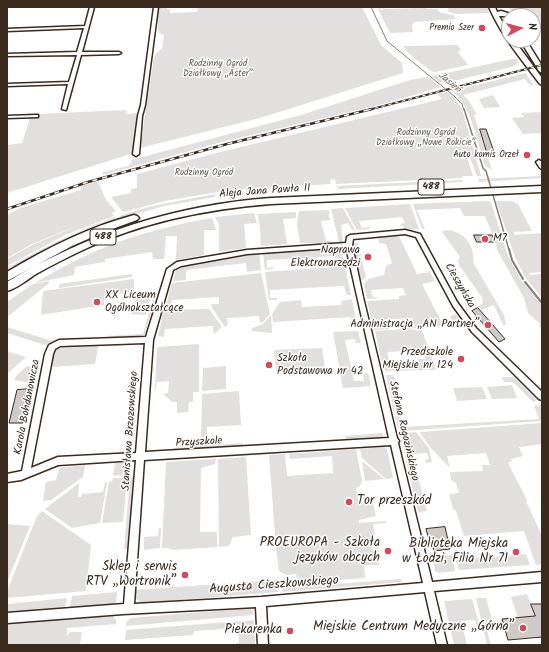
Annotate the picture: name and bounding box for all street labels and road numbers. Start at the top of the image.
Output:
road number: 488 [418,179,444,195]
street label: Aleja Jana Pawła II [219,182,311,202]
road number: 488 [90,229,116,245]
street label: Cieszyńska [441,261,477,311]
street label: Karola Bohdanowicza [12,358,44,456]
street label: Stanisława Brzozowskiego [120,371,142,491]
street label: Stefana Rogozińskiego [385,380,421,482]
street label: Przyszkole [175,435,223,451]
street label: Augusta Cieszkowskiego [209,574,339,598]

